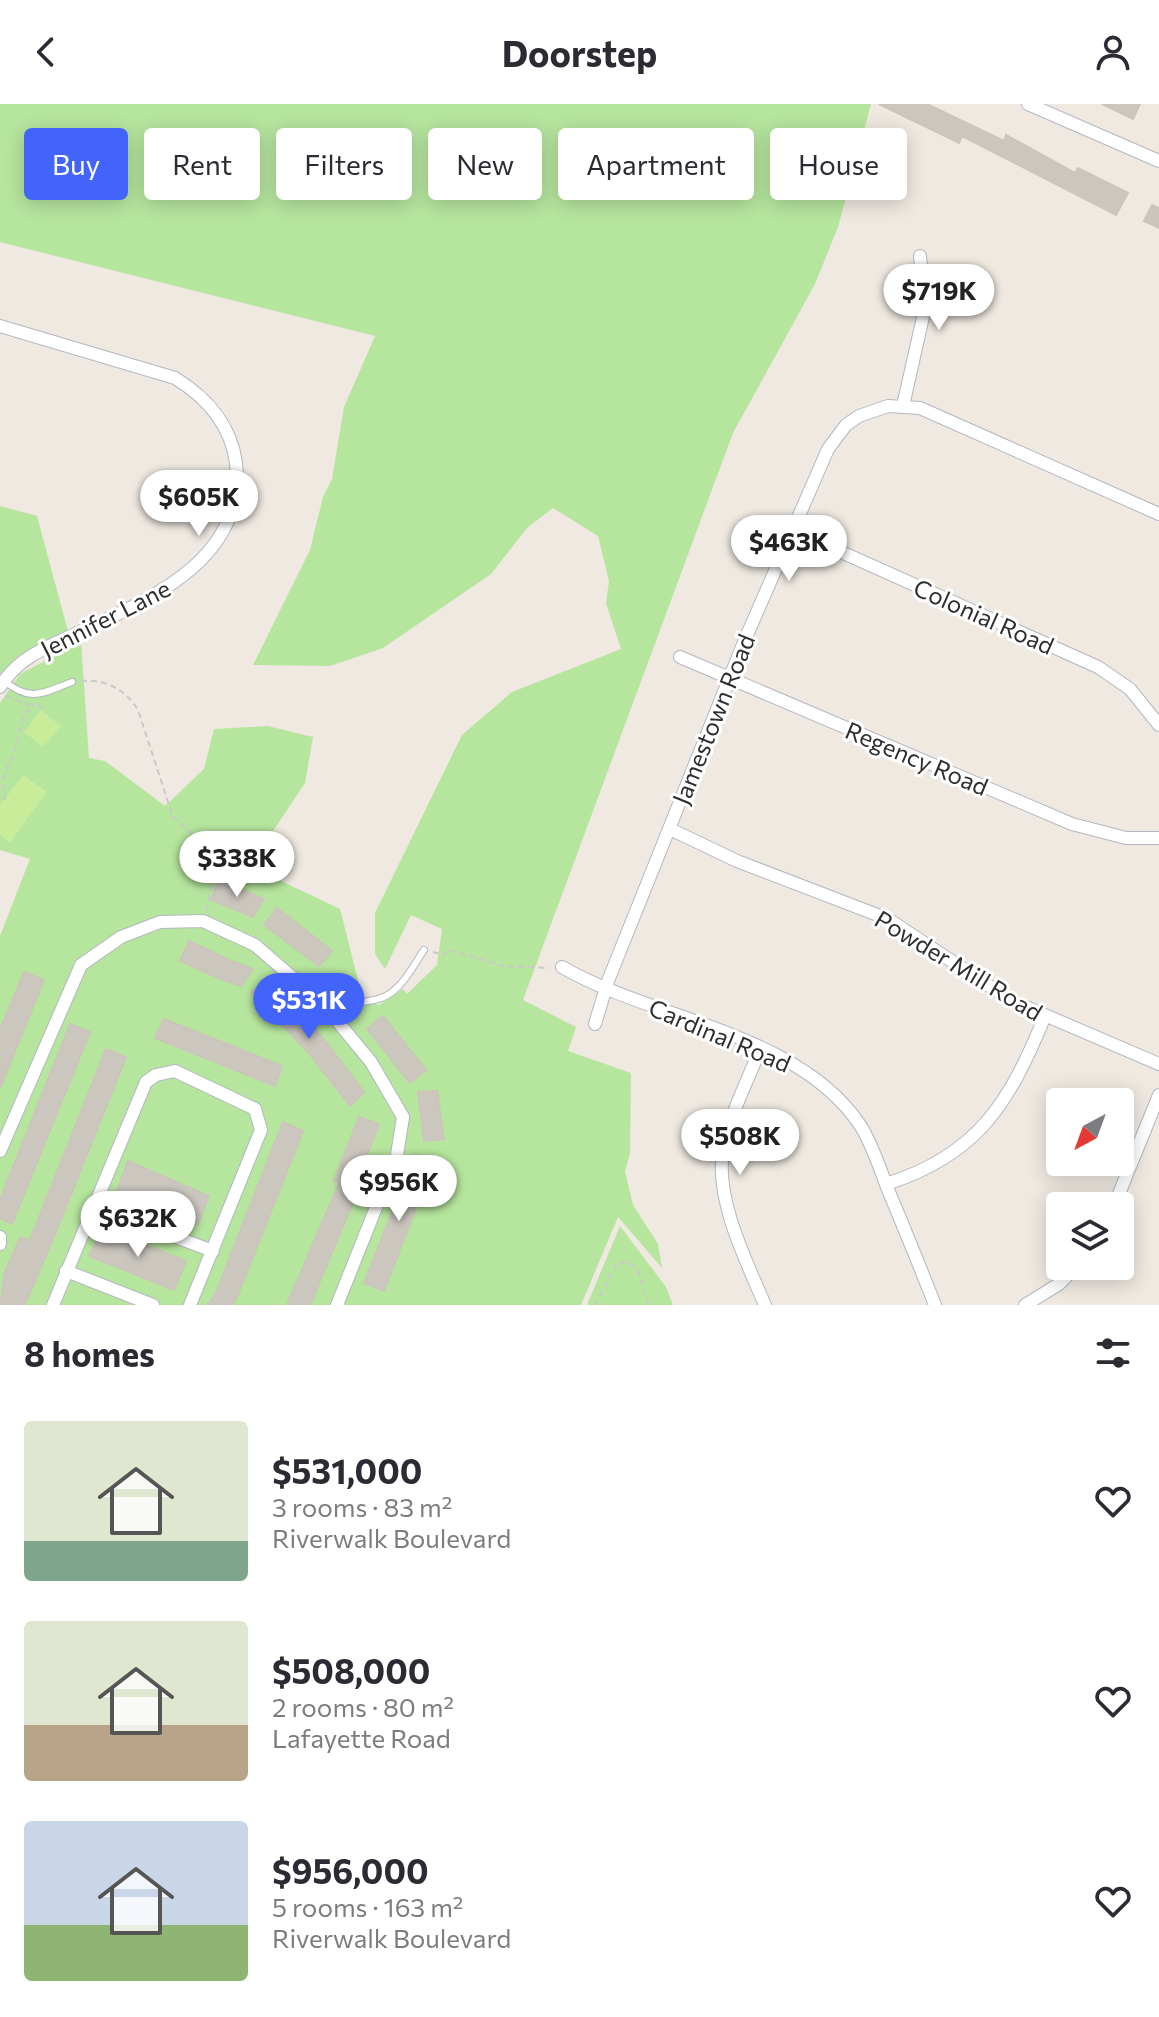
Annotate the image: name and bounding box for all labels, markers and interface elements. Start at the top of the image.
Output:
icon: back [24,30,68,74]
text: Doorstep [502,30,657,74]
icon: person [1091,30,1135,74]
chip: Buy [24,128,128,200]
chip: Rent [144,128,260,200]
chip: Filters [276,128,412,200]
chip: New [428,128,542,200]
chip: Apartment [558,128,754,200]
chip: House [770,128,907,200]
pin: $719K [883,264,995,332]
text: $719K [901,274,977,305]
pin: $605K [143,470,255,538]
text: $605K [158,480,240,511]
pin: $463K [733,515,845,583]
text: $463K [749,525,829,556]
street label: Colonial Road [909,572,1059,660]
street label: Jennifer Lane [35,573,175,663]
street label: Jamestown Road [666,630,760,808]
street label: Regency Road [841,715,993,801]
pin: $338K [181,831,293,899]
text: $338K [197,841,277,872]
street label: Powder Mill Road [870,904,1048,1026]
pin: $531K [253,973,365,1041]
text: $531K [271,983,347,1014]
street label: Cardinal Road [645,992,795,1078]
north arrow [1046,1088,1134,1176]
map controls [1046,1088,1134,1280]
pin: $508K [684,1109,796,1177]
text: $508K [699,1119,781,1150]
pin: $956K [343,1155,455,1223]
text: $956K [359,1165,439,1196]
pin: $632K [82,1191,194,1259]
button: layers [1046,1192,1134,1280]
text: $632K [99,1201,177,1232]
icon: filters [1091,1331,1135,1375]
text: 8 homes [24,1332,155,1374]
text: $531,000 [272,1449,422,1491]
icon: home [88,1453,184,1549]
icon: heart [1091,1479,1135,1523]
text: 3 rooms · 83 m² [272,1491,452,1522]
text: Riverwalk Boulevard [272,1522,511,1553]
text: $508,000 [272,1649,430,1691]
icon: home [88,1653,184,1749]
icon: heart [1091,1679,1135,1723]
text: 2 rooms · 80 m² [272,1691,454,1722]
text: Lafayette Road [272,1722,451,1753]
text: $956,000 [272,1849,429,1891]
icon: home [88,1853,184,1949]
icon: heart [1091,1879,1135,1923]
text: 5 rooms · 163 m² [272,1891,463,1922]
text: Riverwalk Boulevard [272,1922,511,1953]

